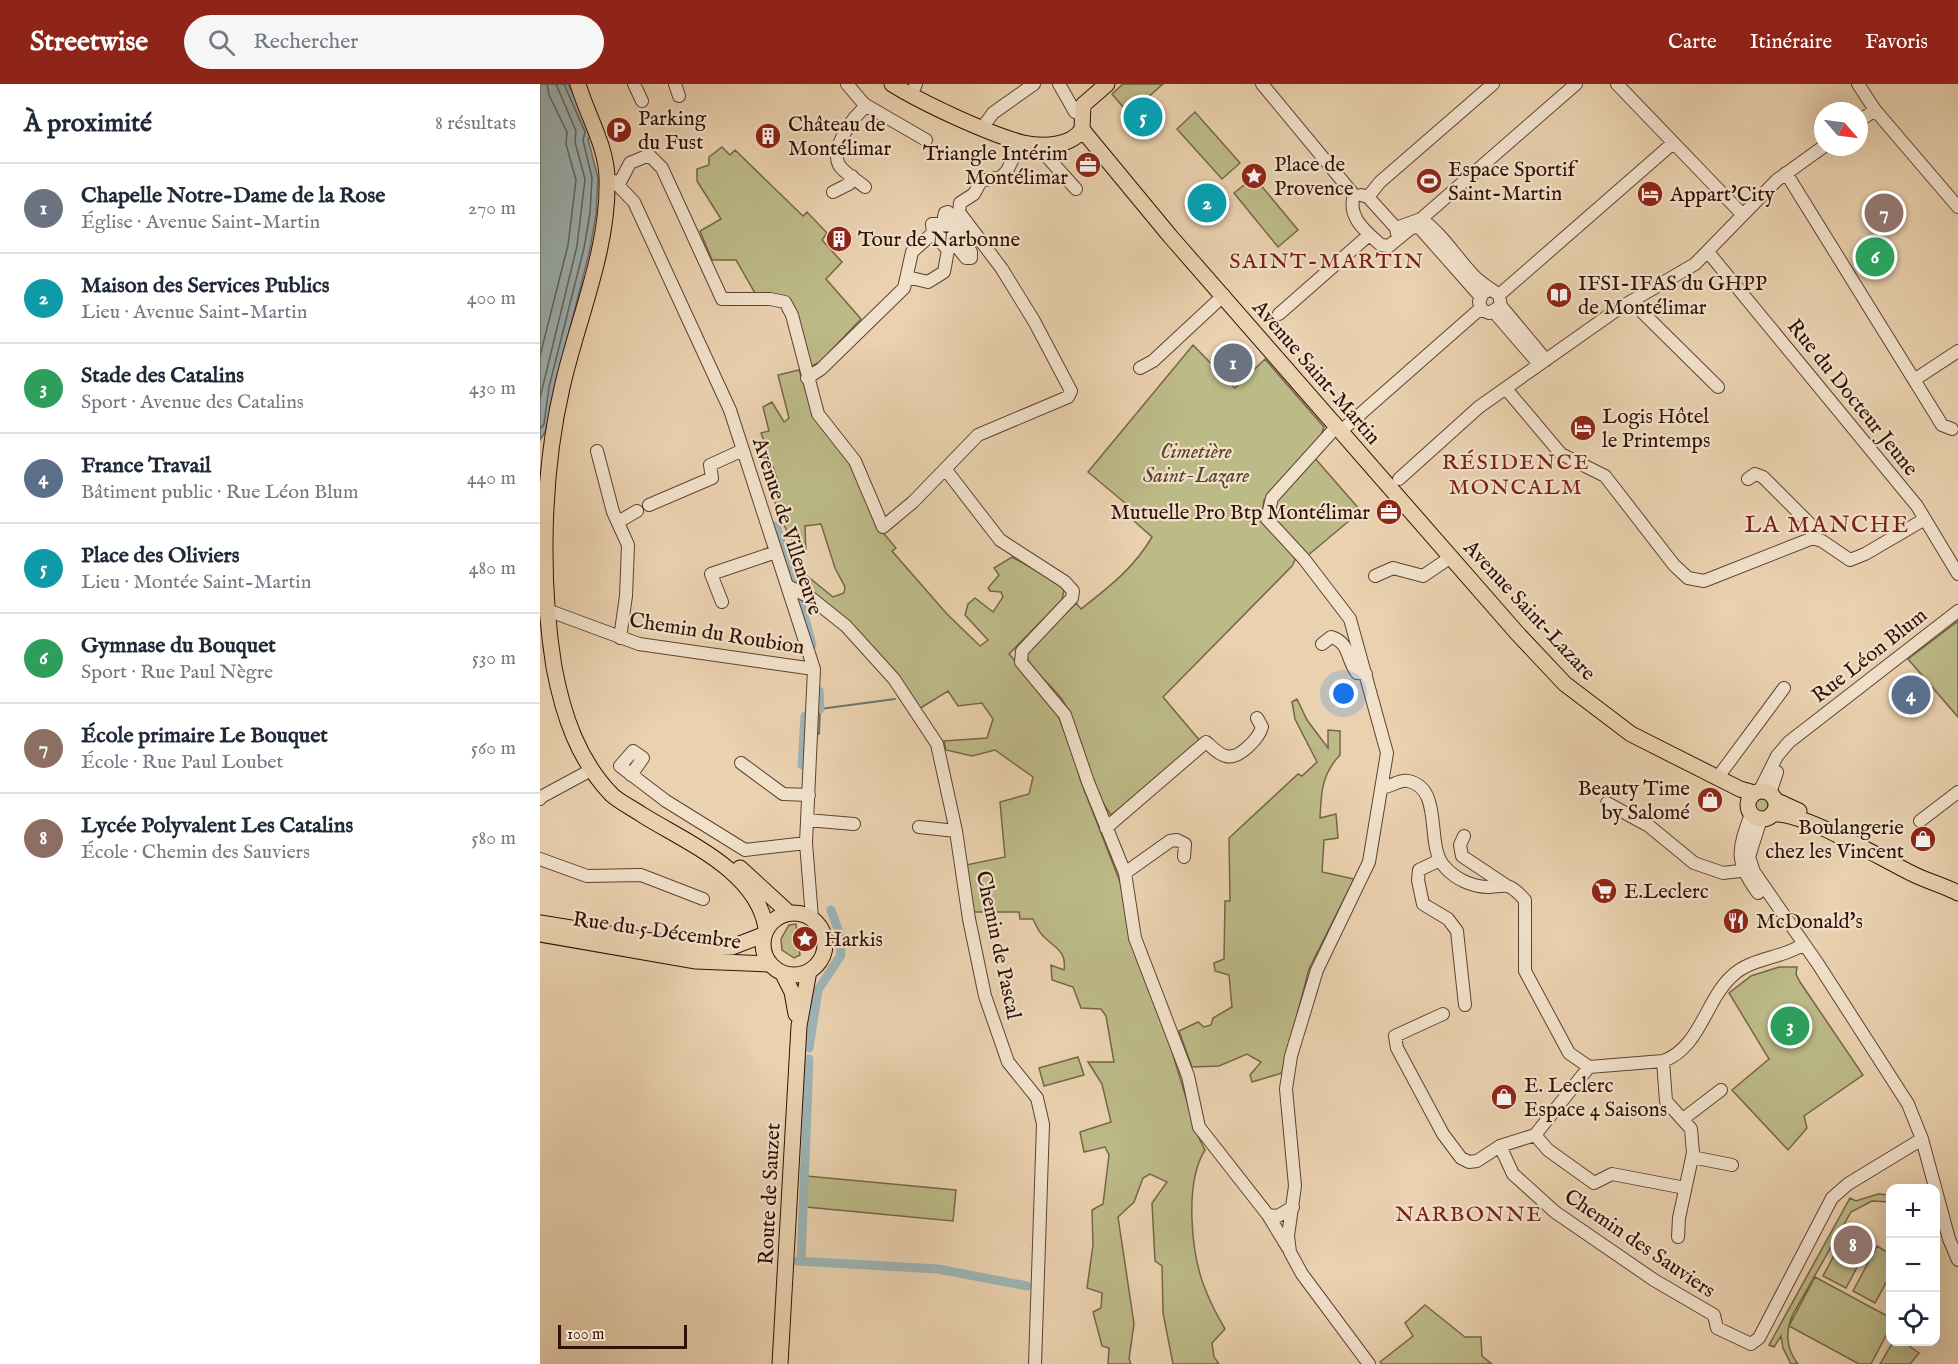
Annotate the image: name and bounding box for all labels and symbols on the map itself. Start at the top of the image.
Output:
pin: 5 [1124,94,1162,140]
north arrow [1814,102,1868,156]
place label: Parking du Fust [638,106,707,157]
place label: Château de Montélimar [788,112,891,163]
parking icon: Parking du Fust [604,115,634,145]
building icon: Château de Montélimar [753,121,783,151]
place label: Triangle Intérim Montélimar [923,141,1068,192]
office icon: Triangle Intérim Montélimar [1073,150,1103,180]
place label: Place de Provence [1274,152,1354,203]
place label: Espace Sportif Saint-Martin [1448,157,1579,208]
place icon: Place de Provence [1239,161,1269,191]
sports icon: Espace Sportif Saint-Martin [1414,166,1444,196]
hotel icon: Appart'City [1635,179,1665,209]
pin: 2 [1188,180,1226,226]
place label: Appart'City [1669,182,1775,209]
pin: 7 [1864,190,1904,236]
building icon: Tour de Narbonne [824,224,854,254]
place label: Tour de Narbonne [858,227,1020,254]
pin: 6 [1856,234,1894,279]
district label: SAINT-MARTIN [1229,248,1425,276]
place label: IFSI-IFAS du GHPP de Montélimar [1578,271,1767,322]
library icon: IFSI-IFAS du GHPP de Montélimar [1544,280,1574,310]
street label: Avenue Saint-Martin [1245,294,1386,451]
street label: Rue du Docteur Jeune [1780,314,1924,482]
pin: 1 [1214,340,1252,386]
place label: Logis Hôtel le Printemps [1602,404,1710,455]
hotel icon: Logis Hôtel le Printemps [1568,413,1598,443]
street label: Avenue de Villeneuve [745,433,828,619]
park label: Cimetière Saint-Lazare [1143,439,1249,490]
district label: RÉSIDENCE MONCALM [1442,449,1590,502]
office icon: Mutuelle Pro Btp Montélimar [1374,497,1404,527]
place label: Mutuelle Pro Btp Montélimar [1110,500,1370,527]
district label: LA MANCHE [1744,510,1910,541]
street label: Avenue Saint-Lazare [1456,534,1601,687]
street label: Rue Léon Blum [1807,603,1933,710]
street label: Chemin du Roubion [627,607,806,662]
pin: 4 [1892,672,1930,718]
your location [1329,679,1358,708]
place label: Beauty Time by Salomé [1578,776,1690,827]
shop icon: Beauty Time by Salomé [1695,785,1725,815]
place label: Boulangerie chez les Vincent [1765,815,1904,866]
shop icon: Boulangerie chez les Vincent [1908,824,1938,854]
street label: Chemin de Pascal [969,869,1026,1022]
supermarket icon: E.Leclerc [1589,876,1619,906]
place label: E.Leclerc [1624,879,1709,906]
street label: Rue du 5 Décembre [571,906,743,957]
restaurant icon: McDonald's [1721,906,1751,936]
place label: McDonald's [1756,909,1863,936]
place icon: Harkis [790,924,820,954]
place label: Harkis [824,927,883,954]
pin: 3 [1770,1004,1810,1048]
place label: E. Leclerc Espace 4 Saisons [1524,1073,1667,1124]
shop icon: E. Leclerc Espace 4 Saisons [1489,1082,1519,1112]
street label: Route de Sauzet [753,1122,788,1266]
street label: Chemin des Sauviers [1558,1184,1720,1305]
district label: NARBONNE [1395,1201,1543,1229]
pin: 8 [1834,1222,1872,1268]
scale bar [558,1322,687,1350]

